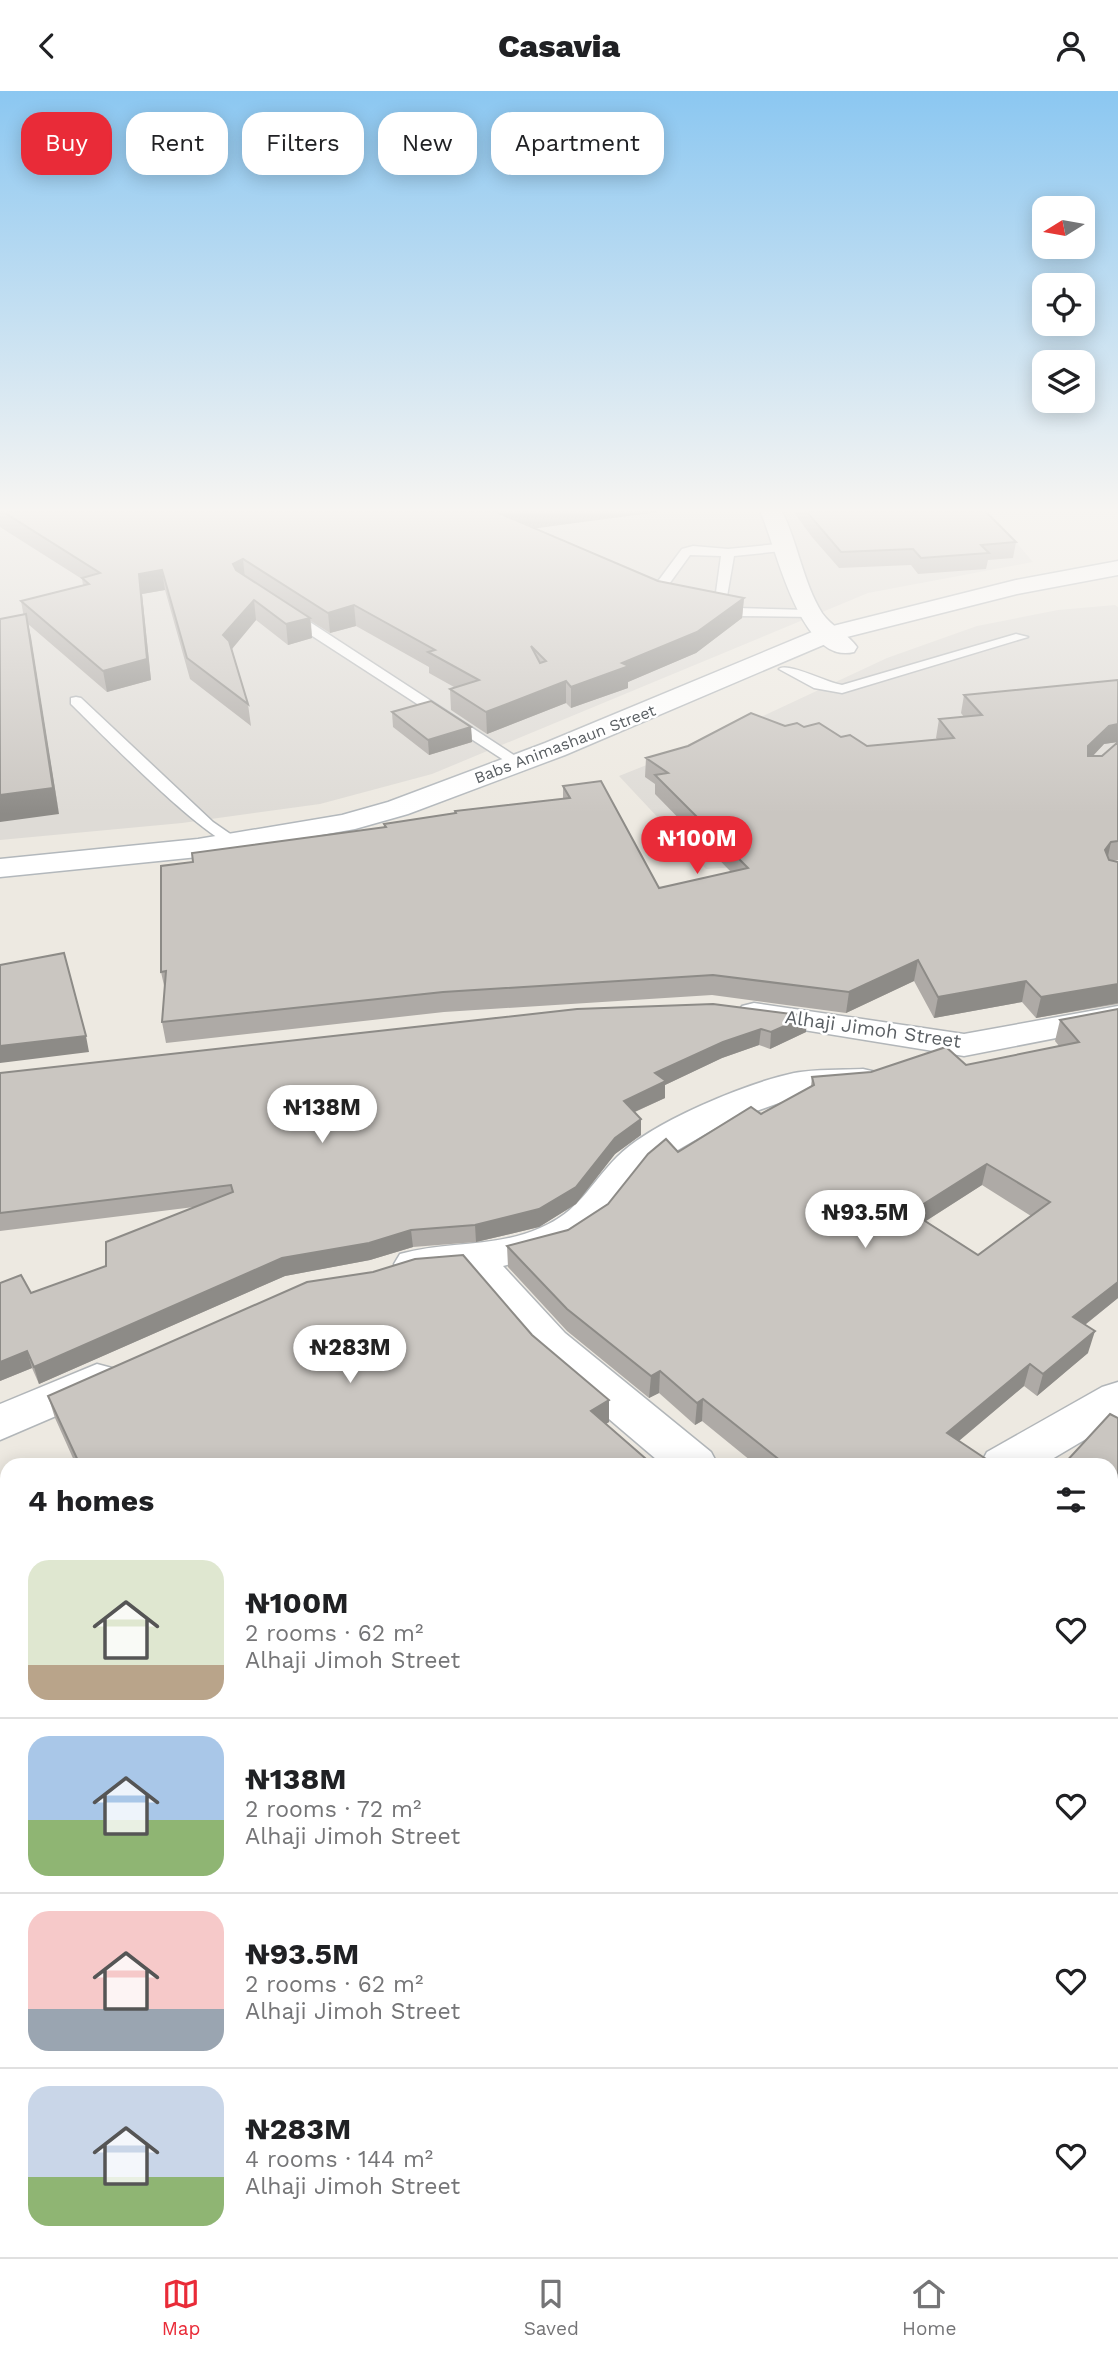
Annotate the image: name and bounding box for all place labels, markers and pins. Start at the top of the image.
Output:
pin: ₦100M [648,817,746,876]
pin: ₦138M [273,1086,371,1145]
pin: ₦93.5M [808,1191,922,1250]
pin: ₦283M [301,1325,399,1385]

